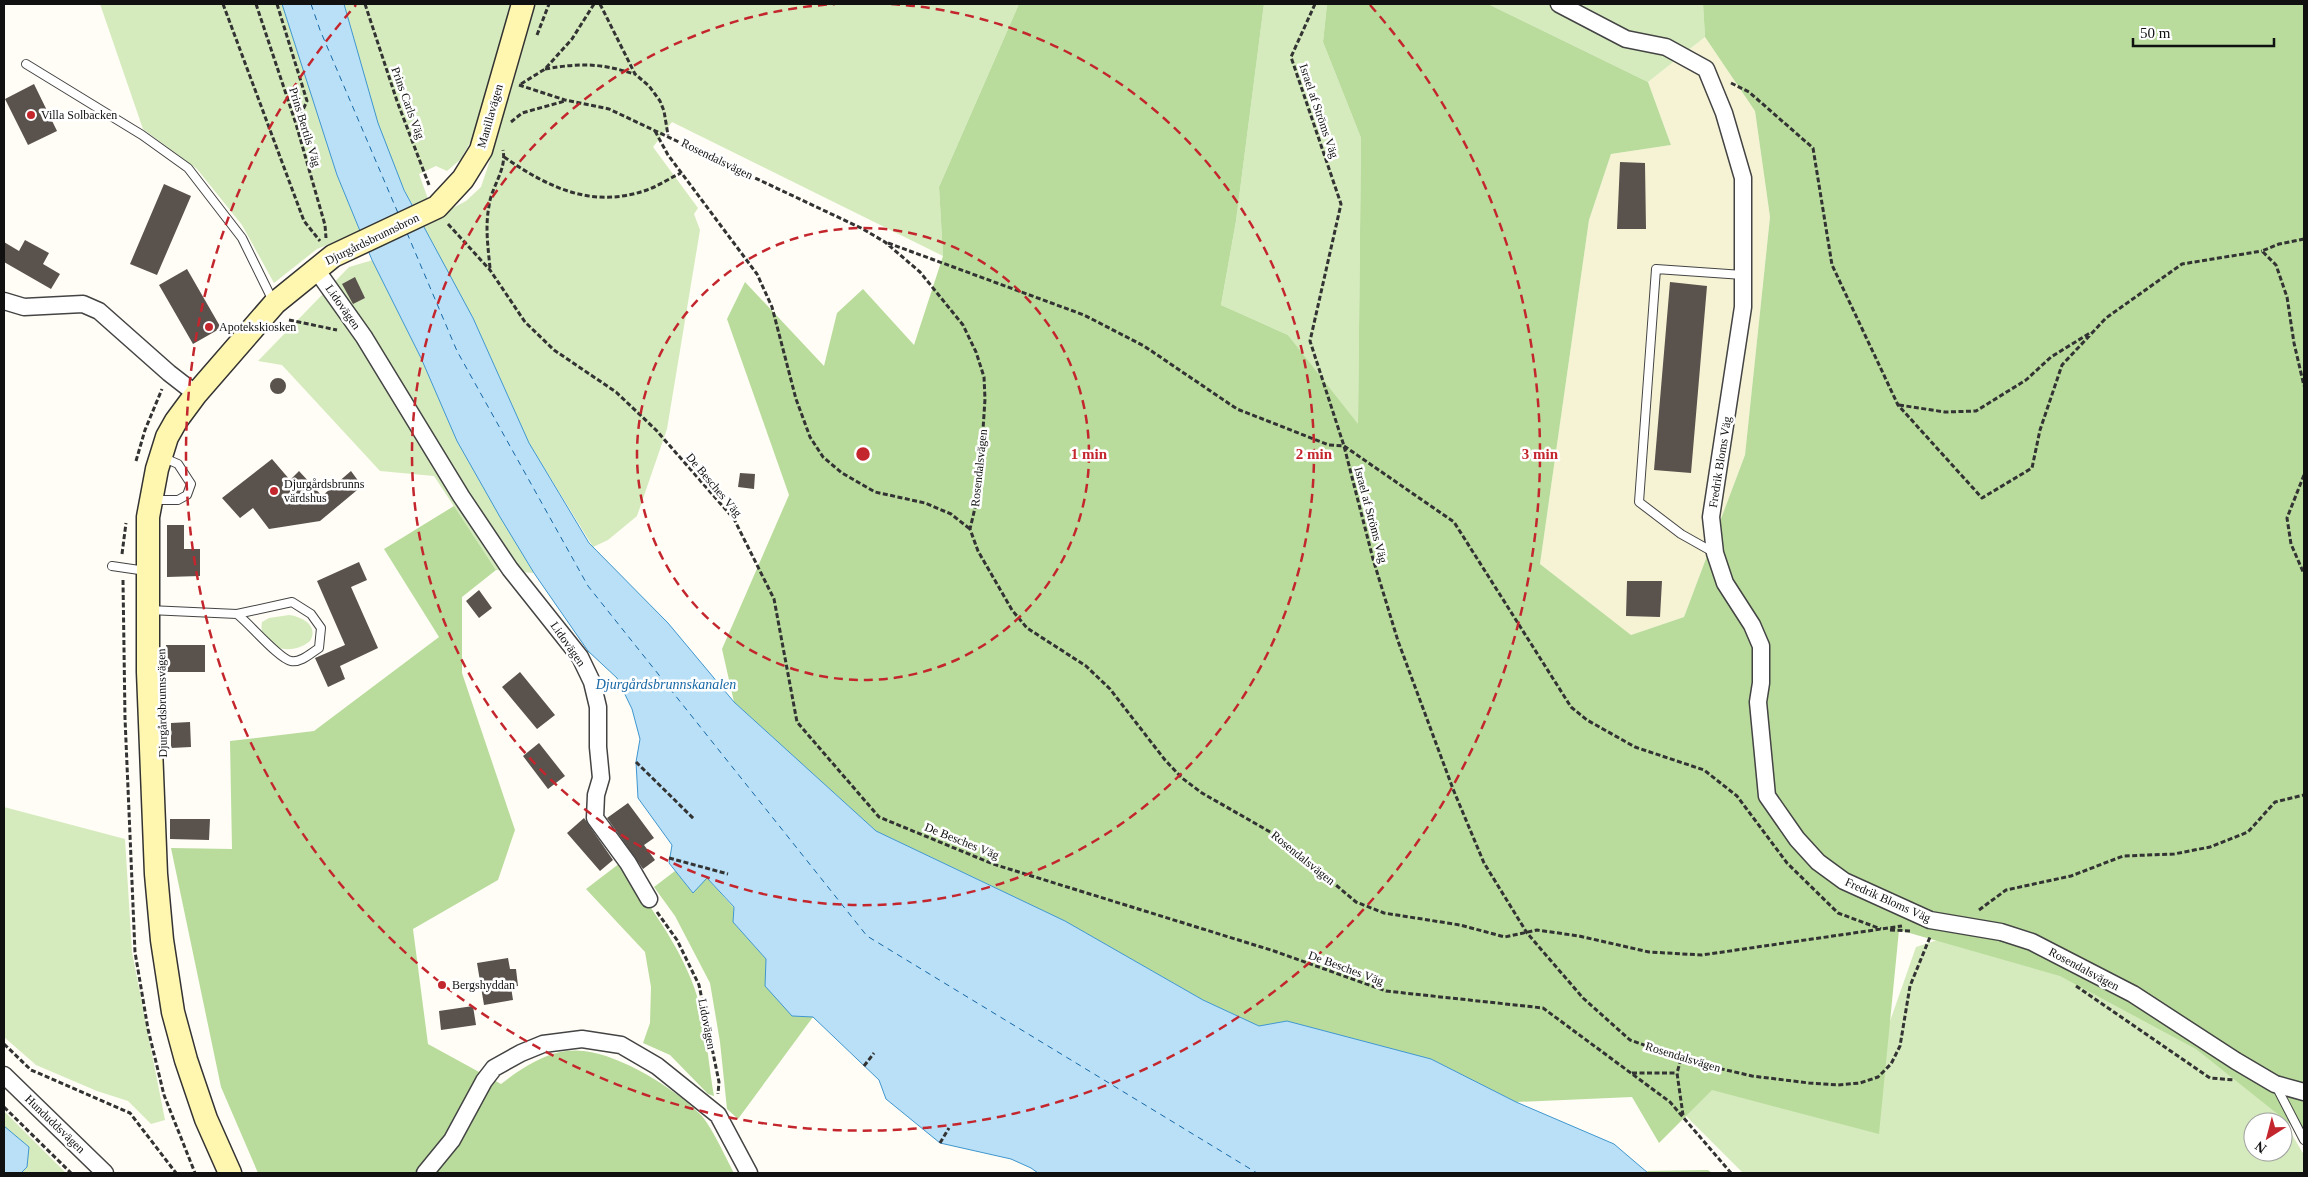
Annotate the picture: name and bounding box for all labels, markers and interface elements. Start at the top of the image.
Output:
scale bar [2133,15,2274,47]
text: 50 m [2140,25,2171,41]
street label: Israel af Ströms Väg [1296,62,1342,160]
street label: Prins Carls Väg [388,65,428,141]
street label: Manillavägen [474,82,506,150]
street label: Prins Bertils Väg [286,86,324,168]
place label: Villa Solbacken [41,108,117,122]
marker: Villa Solbacken [25,109,37,121]
street label: Rosendalsvägen [679,136,755,182]
street label: Djurgårdsbrunnsbron [323,210,421,268]
street label: Lidovägen [323,282,363,332]
place label: Apotekskiosken [219,320,296,334]
marker: Apotekskiosken [203,321,215,333]
street label: Fredrik Bloms Väg [1706,415,1734,509]
street label: Rosendalsvägen [968,428,990,508]
centre of rings [854,445,872,463]
text: 1 min [1071,446,1108,462]
text: 2 min [1296,446,1333,462]
text: 3 min [1522,446,1559,462]
street label: De Besches Väg [683,450,745,520]
street label: Israel af Ströms Väg [1351,465,1391,565]
place label: Djurgårdsbrunns värdshus [284,477,365,505]
marker: Djurgårdsbrunns värdshus [268,485,280,497]
street label: Lidovägen [548,619,588,669]
street label: Djurgårdsbrunnsvägen [154,648,170,758]
water label: Djurgårdsbrunnskanalen [595,677,736,692]
street label: De Besches Väg [923,820,1001,862]
street label: Rosendalsvägen [1268,828,1338,888]
street label: Fredrik Bloms Väg [1843,875,1933,925]
street label: Rosendalsvägen [2046,945,2122,993]
street label: De Besches Väg [1306,948,1386,988]
place label: Bergshyddan [452,978,515,992]
marker: Bergshyddan [436,979,448,991]
street label: Lidovägen [695,997,719,1051]
street label: Rosendalsvägen [1644,1039,1722,1075]
street label: Hunduddsvägen [22,1092,88,1156]
north arrow [2243,1112,2293,1162]
text: N [2252,1138,2269,1156]

